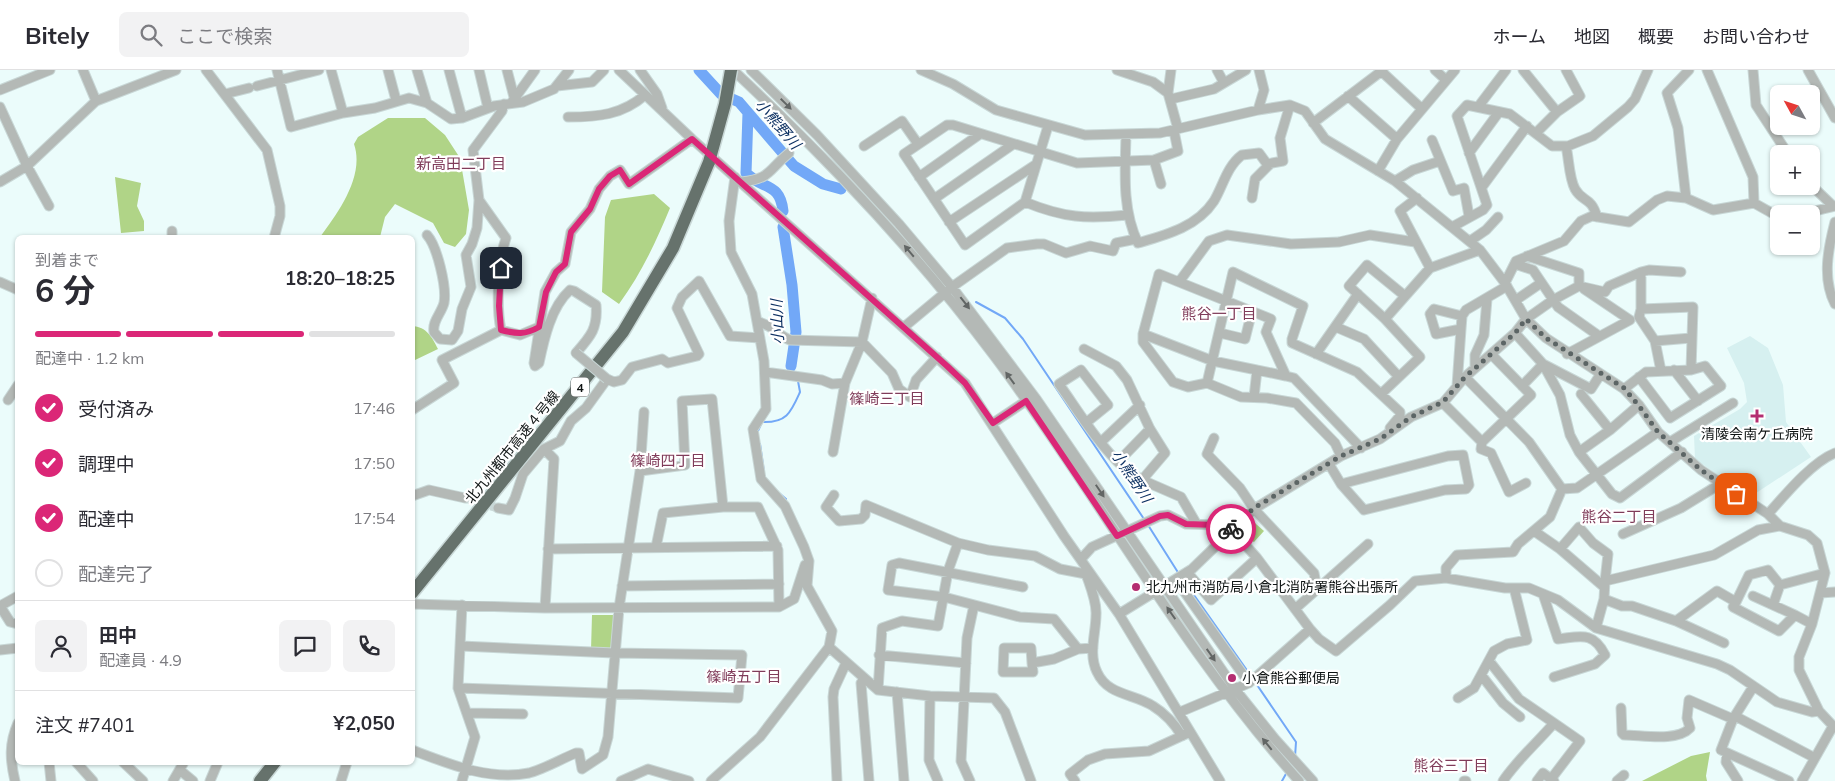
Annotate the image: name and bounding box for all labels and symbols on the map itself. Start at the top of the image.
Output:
north arrow [1770,85,1820,135]
water label: 小熊野川 [751,95,806,154]
one-way arrow [779,98,791,110]
district label: 新高田二丁目 [416,154,506,173]
one-way arrow [904,245,915,257]
pin [480,247,522,289]
one-way arrow [959,296,970,309]
water label: 小山川 [767,297,787,345]
district label: 熊谷一丁目 [1181,304,1257,323]
one-way arrow [1005,371,1015,385]
road number: 4 [571,378,589,396]
street label: 北九州都市高速４号線 [461,387,563,507]
district label: 篠崎三丁目 [849,389,925,408]
marker: 清陵会南ケ丘病院 [1750,409,1764,423]
place label: 清陵会南ケ丘病院 [1701,425,1813,443]
water label: 小熊野川 [1107,446,1158,508]
district label: 篠崎四丁目 [630,451,706,470]
pin [1715,473,1757,515]
one-way arrow [1096,484,1105,498]
courier [1206,504,1256,554]
district label: 熊谷二丁目 [1581,507,1657,526]
place label: 北九州市消防局小倉北消防署熊谷出張所 [1146,578,1398,596]
marker: 北九州市消防局小倉北消防署熊谷出張所 [1130,581,1142,593]
one-way arrow [1166,607,1176,620]
one-way arrow [1206,648,1216,662]
district label: 篠崎五丁目 [706,667,782,686]
place label: 小倉熊谷郵便局 [1242,669,1340,687]
marker: 小倉熊谷郵便局 [1226,672,1238,684]
one-way arrow [1261,738,1272,751]
district label: 熊谷三丁目 [1413,756,1489,775]

